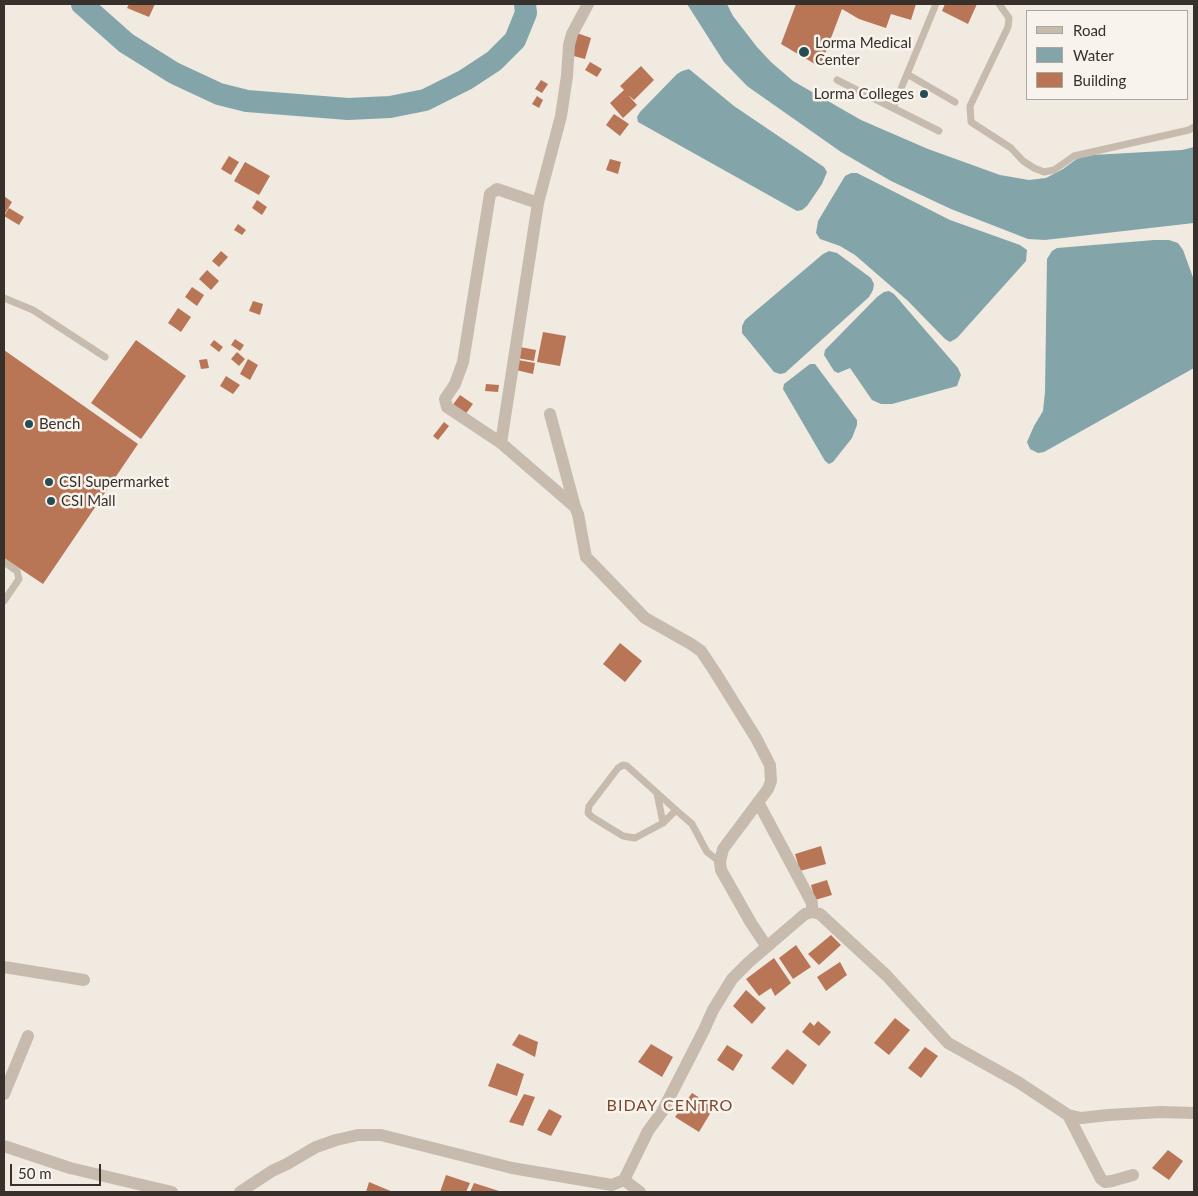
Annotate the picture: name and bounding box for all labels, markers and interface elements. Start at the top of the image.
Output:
legend [1026,10,1188,100]
text: Road [1073,21,1106,39]
place label: Lorma Medical Center [815,34,912,69]
marker: Lorma Medical Center [797,45,811,59]
text: Water [1073,46,1114,64]
text: Building [1073,71,1126,89]
place label: Lorma Colleges [814,85,914,103]
marker: Lorma Colleges [918,88,930,100]
place label: Bench [39,415,80,433]
marker: Bench [23,418,35,430]
place label: CSI Supermarket [59,473,169,491]
marker: CSI Supermarket [43,476,55,488]
place label: CSI Mall [61,492,115,510]
marker: CSI Mall [45,495,57,507]
district label: BIDAY CENTRO [605,1096,735,1116]
scale bar [12,1154,104,1186]
text: 50 m [18,1164,52,1182]

